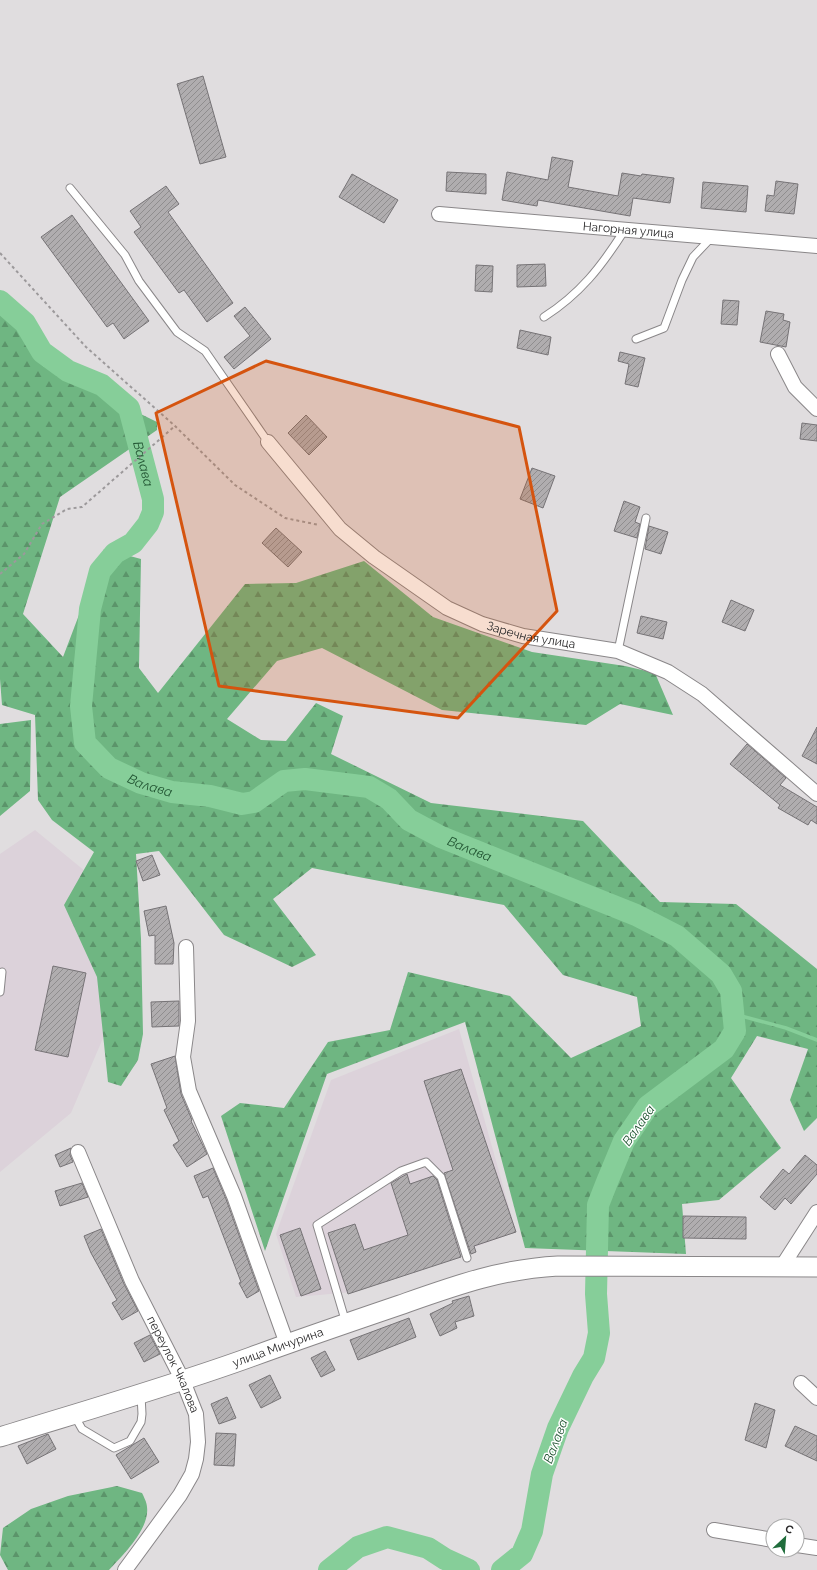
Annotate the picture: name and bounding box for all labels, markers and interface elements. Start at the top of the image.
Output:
street label: Нагорная улица [582,219,674,241]
water label: Валава [130,440,156,488]
street label: Заречная улица [485,619,576,651]
water label: Валава [125,771,174,800]
water label: Валава [445,833,494,865]
water label: Валава [619,1102,658,1148]
street label: переулок Чкалова [144,1314,202,1415]
street label: улица Мичурина [231,1325,325,1370]
water label: Валава [540,1417,571,1465]
north arrow [765,1518,805,1558]
text: С [783,1522,796,1537]

